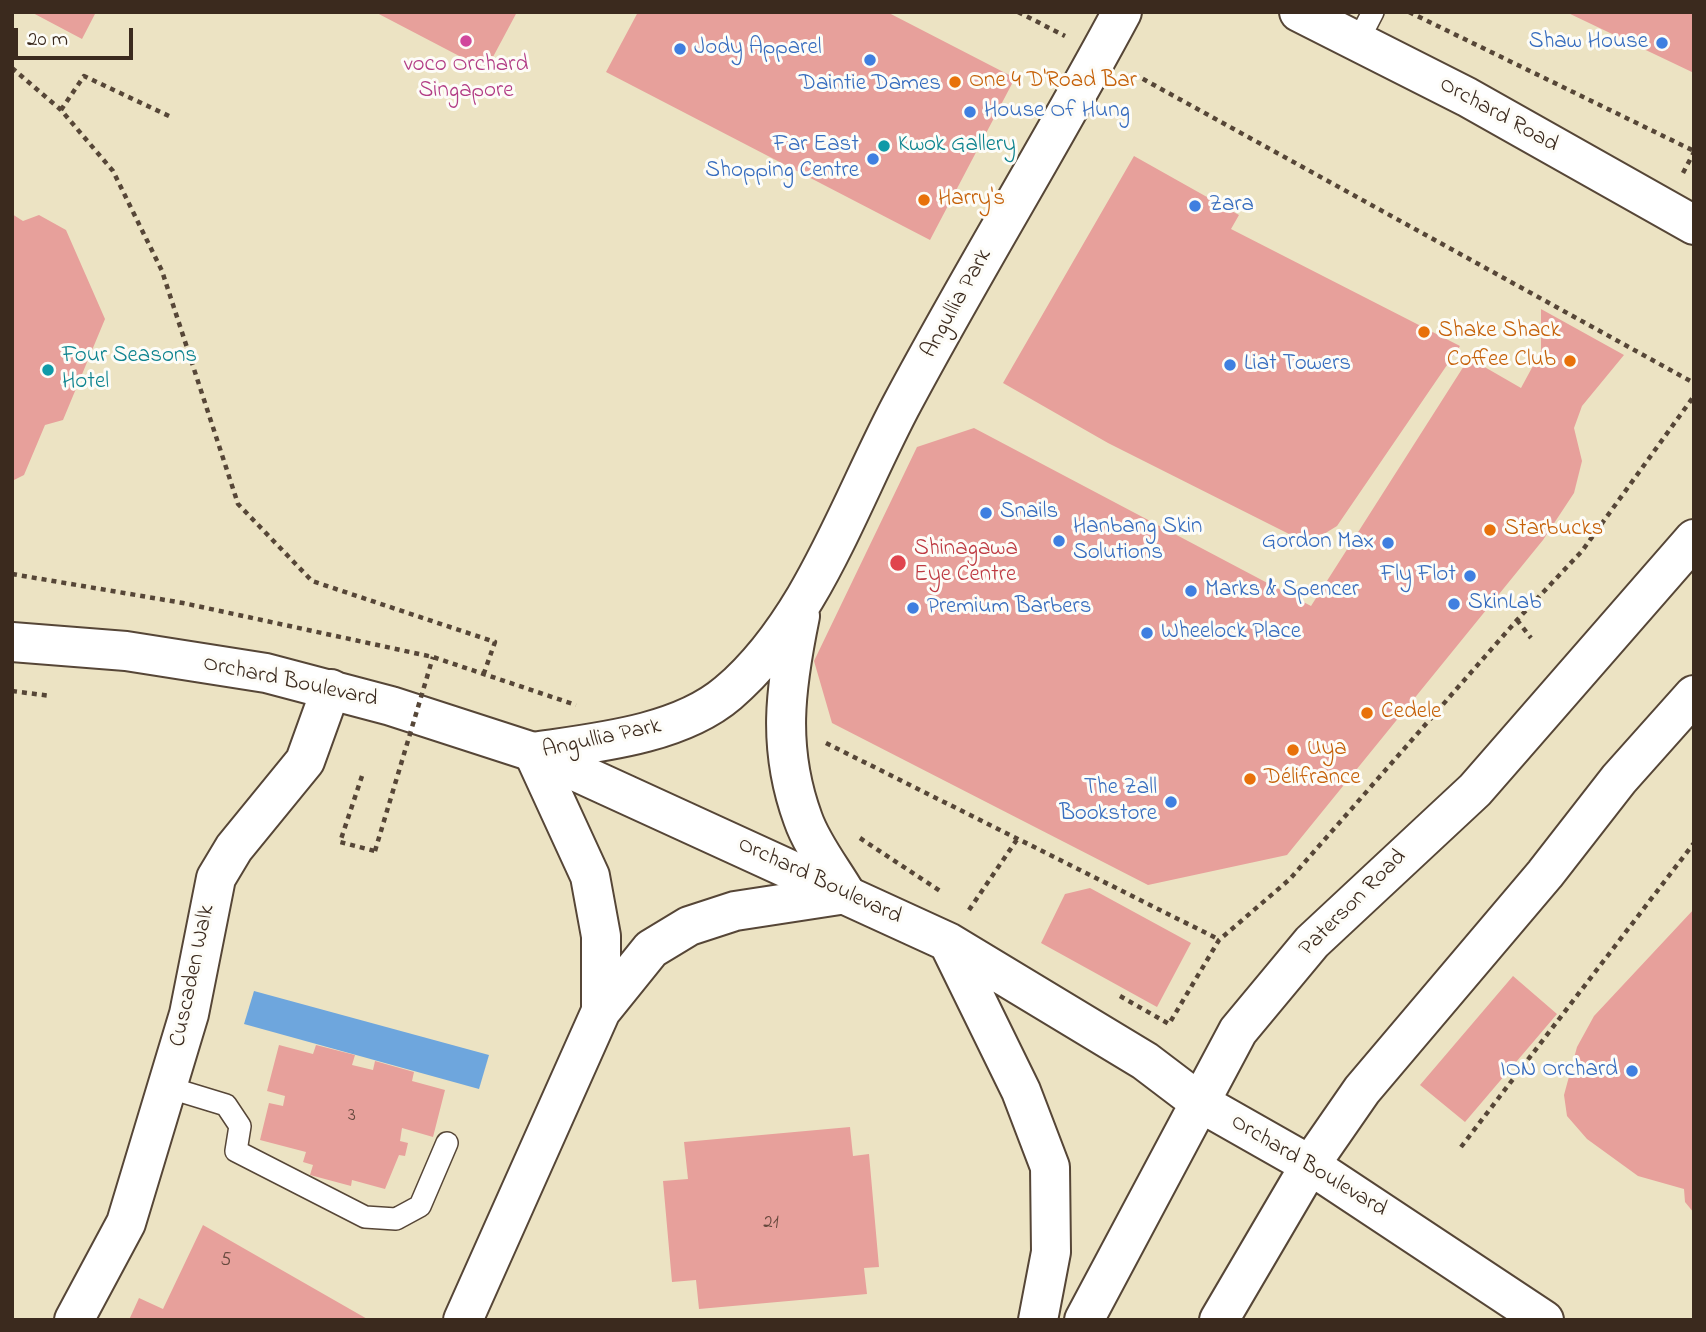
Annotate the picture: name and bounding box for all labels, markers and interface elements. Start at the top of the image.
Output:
scale bar [18,14,136,58]
text: 20 m [27,25,68,55]
place label: Shaw House [1529,29,1648,57]
marker: voco Orchard Singapore [458,33,474,49]
place label: Jody Apparel [694,35,822,63]
marker: Shaw House [1654,35,1670,51]
marker: Jody Apparel [672,41,688,57]
place label: voco Orchard Singapore [404,52,528,106]
marker: Daintie Dames [862,52,878,68]
place label: One 4 D'Road Bar [969,68,1137,96]
place label: Daintie Dames [799,71,941,99]
street label: Orchard Road [1434,72,1562,160]
marker: One 4 D'Road Bar [947,74,963,90]
place label: House Of Hung [984,98,1130,126]
marker: House Of Hung [962,104,978,120]
place label: Far East Shopping Centre [705,132,859,186]
place label: Kwok Gallery [898,132,1016,160]
marker: Kwok Gallery [876,138,892,154]
marker: Far East Shopping Centre [865,151,881,167]
place label: Harry's [938,186,1005,214]
marker: Harry's [916,192,932,208]
place label: Zara [1209,192,1254,220]
marker: Zara [1187,198,1203,214]
street label: Angullia Park [917,245,999,363]
place label: Shake Shack [1438,318,1561,346]
marker: Shake Shack [1416,324,1432,340]
place label: Four Seasons Hotel [62,343,197,397]
place label: Coffee Club [1447,347,1556,375]
place label: Liat Towers [1244,351,1351,379]
marker: Coffee Club [1562,353,1578,369]
marker: Liat Towers [1222,357,1238,373]
marker: Four Seasons Hotel [40,362,56,378]
place label: Snails [1000,499,1058,527]
marker: Snails [978,505,994,521]
place label: Hanbang Skin Solutions [1073,514,1202,568]
place label: Starbucks [1504,516,1603,544]
marker: Starbucks [1482,522,1498,538]
place label: Gordon Max [1262,529,1374,557]
marker: Hanbang Skin Solutions [1051,533,1067,549]
marker: Gordon Max [1380,535,1396,551]
place label: Shinagawa Eye Centre [914,536,1018,590]
marker: Shinagawa Eye Centre [888,553,908,573]
place label: Fly Flot [1380,562,1456,590]
marker: Fly Flot [1462,568,1478,584]
place label: Marks & Spencer [1205,577,1359,605]
marker: Marks & Spencer [1183,583,1199,599]
place label: SkinLab [1468,590,1541,618]
place label: Premium Barbers [927,594,1091,622]
marker: SkinLab [1446,596,1462,612]
marker: Premium Barbers [905,600,921,616]
place label: Wheelock Place [1161,619,1301,647]
marker: Wheelock Place [1139,625,1155,641]
street label: Orchard Boulevard [200,651,380,715]
place label: Cedele [1381,699,1441,727]
marker: Cedele [1359,705,1375,721]
street label: Angullia Park [540,714,664,766]
place label: Uya [1307,736,1347,764]
marker: Uya [1285,742,1301,758]
place label: Délifrance [1264,765,1361,793]
marker: Délifrance [1242,771,1258,787]
place label: The Zall Bookstore [1059,775,1157,829]
marker: The Zall Bookstore [1163,794,1179,810]
street label: Orchard Boulevard [733,832,905,932]
street label: Paterson Road [1295,845,1413,963]
street label: Cuscaden Walk [165,902,223,1050]
place label: ION Orchard [1500,1057,1618,1085]
marker: ION Orchard [1624,1063,1640,1079]
house number: 3 [348,1106,356,1128]
street label: Orchard Boulevard [1225,1109,1391,1225]
house number: 21 [763,1213,779,1235]
house number: 5 [221,1251,231,1273]

